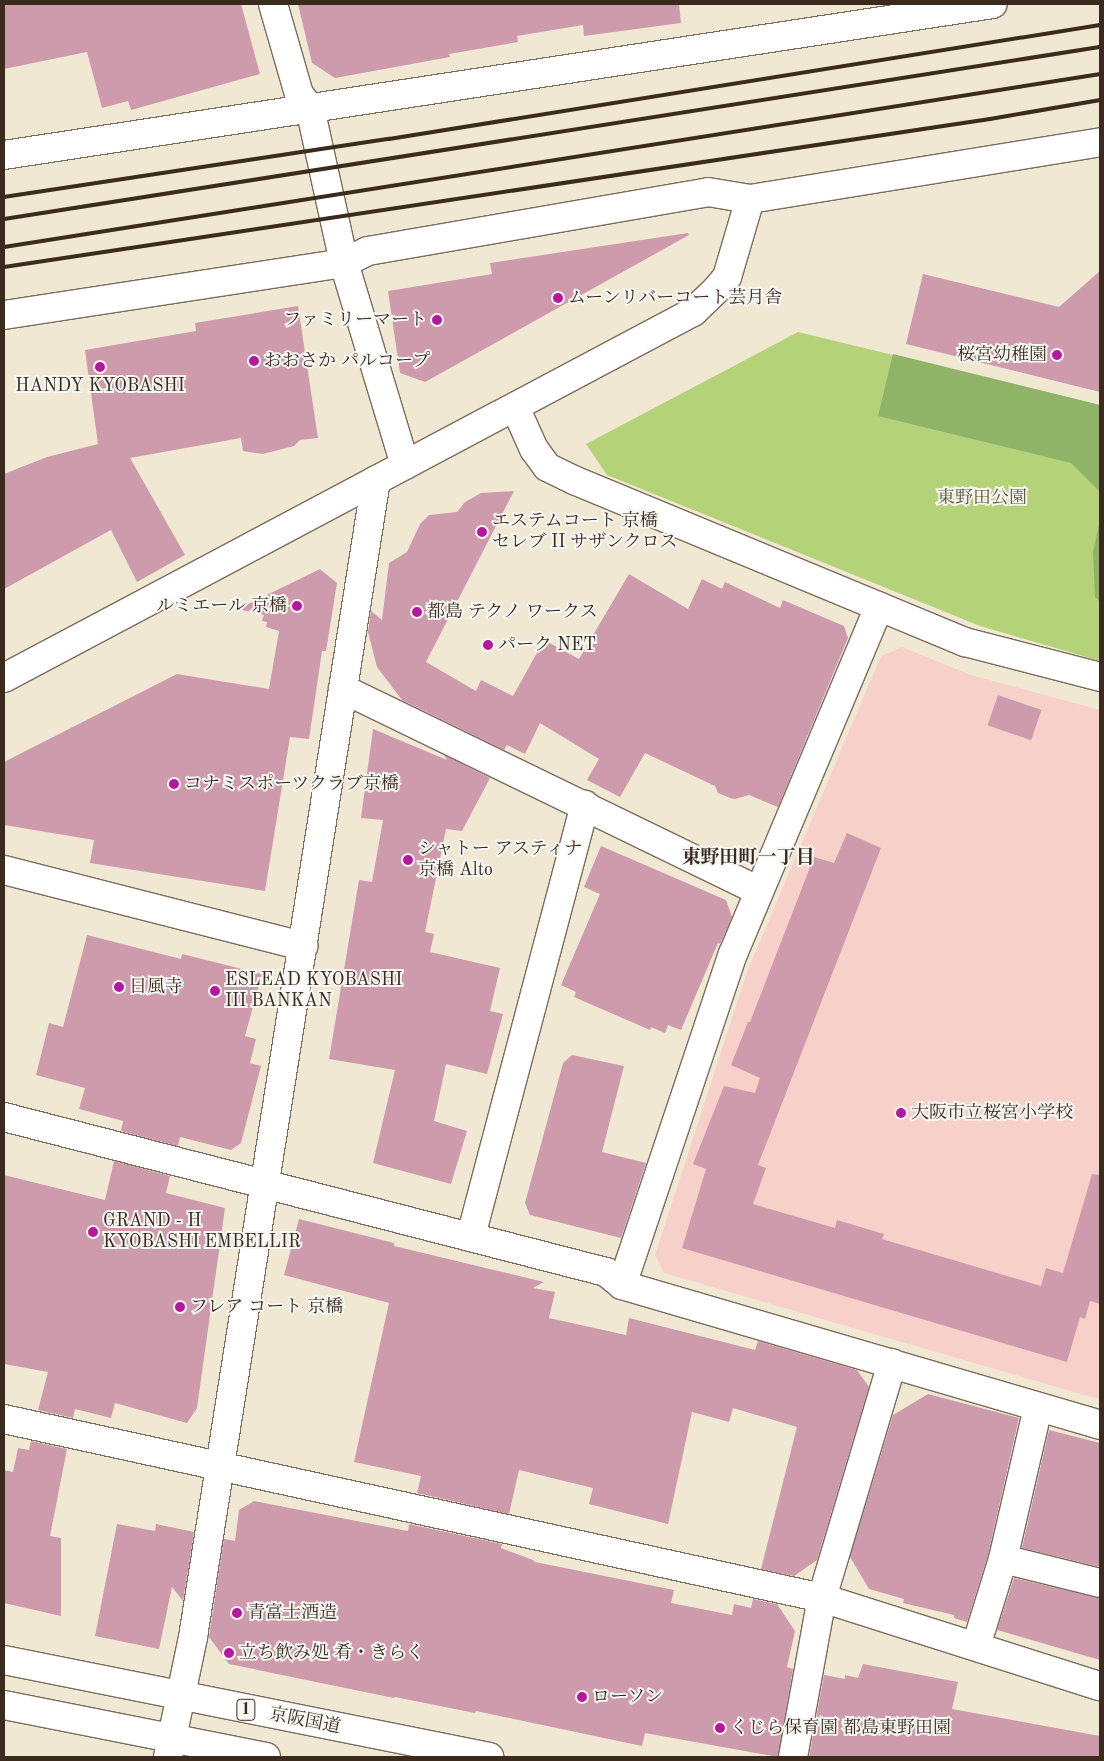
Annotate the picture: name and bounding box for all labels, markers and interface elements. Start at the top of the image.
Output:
place label: ムーンリバーコート芸月舎 [568,287,783,309]
marker: ムーンリバーコート芸月舎 [552,292,564,304]
place label: ファミリーマート [283,309,427,331]
marker: ファミリーマート [431,314,443,326]
place label: 桜宮幼稚園 [957,344,1047,366]
marker: 桜宮幼稚園 [1051,349,1063,361]
place label: おおさか パルコープ [264,350,431,372]
marker: おおさか パルコープ [248,355,260,367]
marker: HANDY KYOBASHI [94,361,106,373]
place label: HANDY KYOBASHI [15,375,185,397]
park label: 東野田公園 [937,487,1027,509]
place label: エステムコート 京橋 セレブ II サザンクロス [492,511,678,554]
marker: エステムコート 京橋 セレブ II サザンクロス [476,526,488,538]
place label: ルミエール 京橋 [156,595,287,617]
marker: ルミエール 京橋 [291,600,303,612]
place label: 都島 テクノ ワークス [427,601,599,623]
marker: 都島 テクノ ワークス [411,606,423,618]
place label: パーク NET [498,634,596,656]
marker: パーク NET [482,639,494,651]
place label: コナミスポーツクラブ京橋 [184,773,400,795]
marker: コナミスポーツクラブ京橋 [168,778,180,790]
place label: シャトー アスティナ 京橋 Alto [418,839,585,882]
district label: 東野田町一丁目 [682,848,814,870]
marker: シャトー アスティナ 京橋 Alto [402,854,414,866]
place label: ESLEAD KYOBASHI III BANKAN [225,970,402,1012]
place label: 日風寺 [129,976,183,998]
marker: 日風寺 [113,981,125,993]
marker: ESLEAD KYOBASHI III BANKAN [209,985,221,997]
place label: 大阪市立桜宮小学校 [911,1102,1073,1124]
marker: 大阪市立桜宮小学校 [895,1107,907,1119]
place label: GRAND - H KYOBASHI EMBELLIR [103,1211,301,1254]
marker: GRAND - H KYOBASHI EMBELLIR [87,1226,99,1238]
place label: フレア コート 京橋 [190,1296,344,1318]
marker: フレア コート 京橋 [174,1301,186,1313]
place label: 青富士酒造 [247,1602,337,1624]
marker: 青富士酒造 [231,1607,243,1619]
place label: 立ち飲み処 肴・きらく [239,1642,424,1664]
marker: 立ち飲み処 肴・きらく [223,1647,235,1659]
place label: ローソン [592,1686,664,1708]
marker: ローソン [576,1691,588,1703]
road number: 1 [236,1696,256,1724]
street label: 京阪国道 [268,1704,342,1738]
place label: くじら保育園 都島東野田園 [730,1717,951,1739]
marker: くじら保育園 都島東野田園 [714,1722,726,1734]

